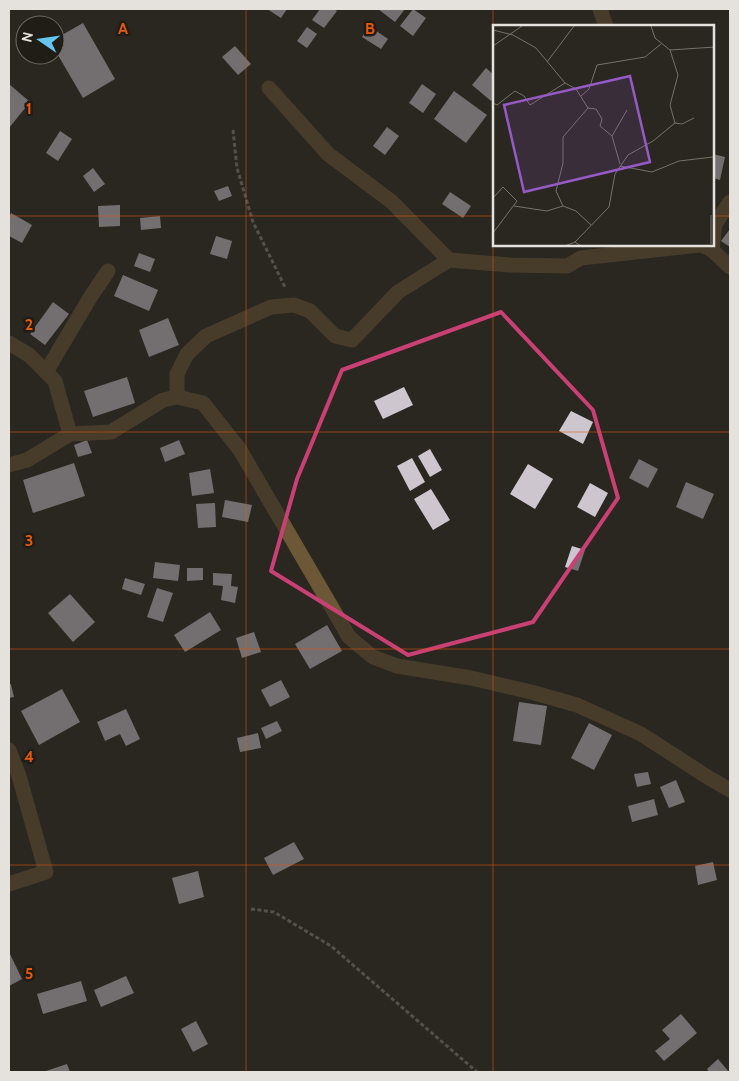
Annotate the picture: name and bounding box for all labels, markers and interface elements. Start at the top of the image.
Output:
north arrow [15,15,65,65]
text: A [118,19,128,38]
text: B [365,19,375,38]
inset map [493,25,714,246]
text: N [17,30,37,44]
text: 1 [26,99,32,118]
text: 2 [25,315,33,334]
text: 3 [25,531,33,550]
text: 4 [24,747,34,766]
text: 5 [25,964,33,983]

